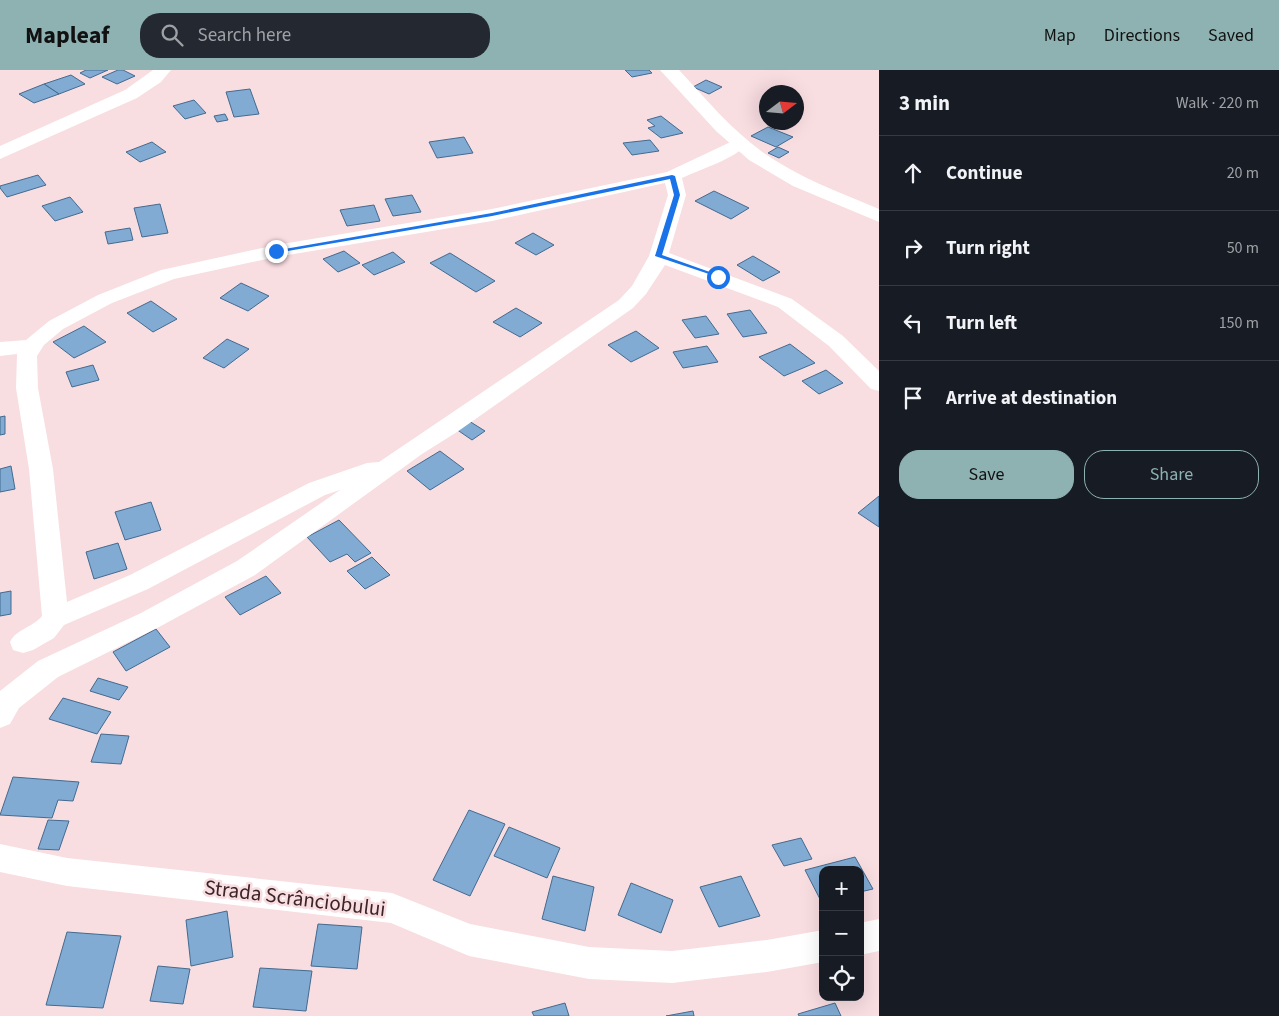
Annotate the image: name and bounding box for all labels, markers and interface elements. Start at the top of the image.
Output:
search box [140,13,490,58]
text: Mapleaf [25,18,110,53]
icon: search [158,21,186,49]
text: Search here [198,22,291,49]
text: Map [1044,23,1076,48]
text: Directions [1104,23,1180,48]
text: Saved [1208,23,1254,48]
north arrow [759,85,804,130]
text: 3 min [899,88,950,118]
text: Walk · 220 m [1176,92,1259,114]
icon: ahead [899,159,927,187]
text: Continue [946,160,1023,187]
text: 20 m [1227,162,1259,184]
icon: right [899,234,927,262]
text: Turn right [946,235,1030,262]
text: 50 m [1227,237,1259,259]
route end [265,240,288,263]
route start [707,266,730,289]
icon: left [899,309,927,337]
text: Turn left [946,310,1017,337]
text: 150 m [1219,312,1259,334]
icon: arrive [899,384,927,412]
text: Arrive at destination [946,385,1117,412]
button: Save [899,450,1074,499]
button: Share [1084,450,1259,499]
map controls [819,866,864,1001]
button: + [819,866,864,911]
street label: Strada Scrânciobului [203,872,387,924]
button: − [819,911,864,956]
button: locate [819,956,864,1001]

